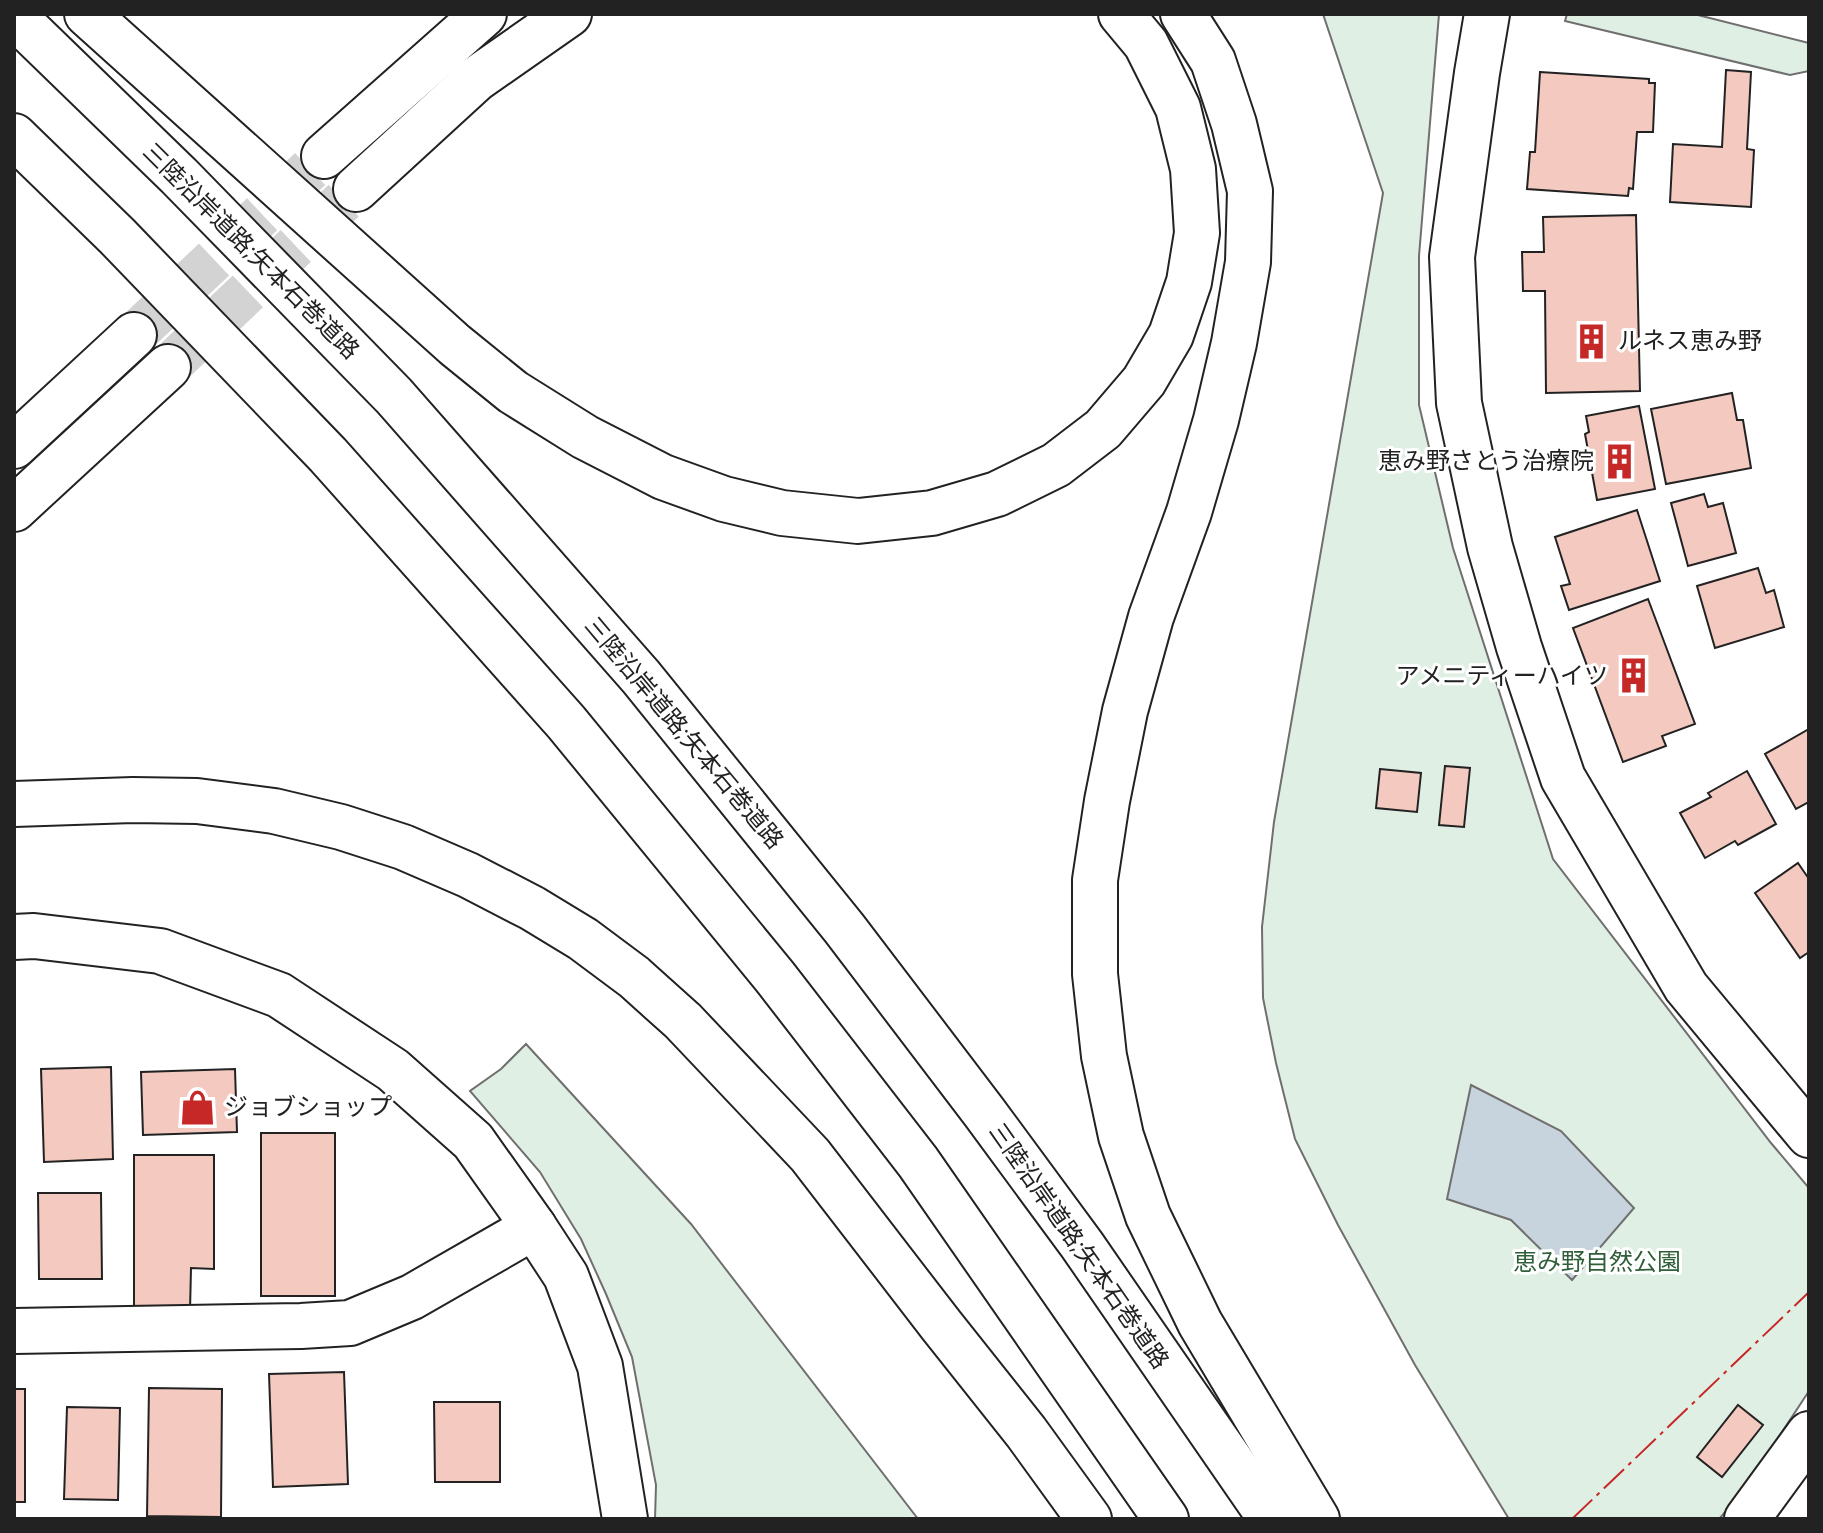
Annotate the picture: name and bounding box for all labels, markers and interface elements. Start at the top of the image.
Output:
street label: 三陸沿岸道路;矢本石巻道路 [137,136,366,365]
building icon: ルネス恵み野 [1573,322,1611,360]
place label: ルネス恵み野 [1618,325,1762,356]
building icon: 恵み野さとう治療院 [1601,442,1639,480]
place label: 恵み野さとう治療院 [1378,445,1594,476]
street label: 三陸沿岸道路;矢本石巻道路 [578,610,791,855]
building icon: アメニティーハイツ [1615,657,1653,695]
place label: アメニティーハイツ [1396,660,1608,691]
shop icon: ジョブショップ [179,1088,217,1126]
place label: ジョブショップ [224,1091,392,1122]
street label: 三陸沿岸道路;矢本石巻道路 [983,1117,1176,1375]
park label: 恵み野自然公園 [1513,1246,1681,1277]

